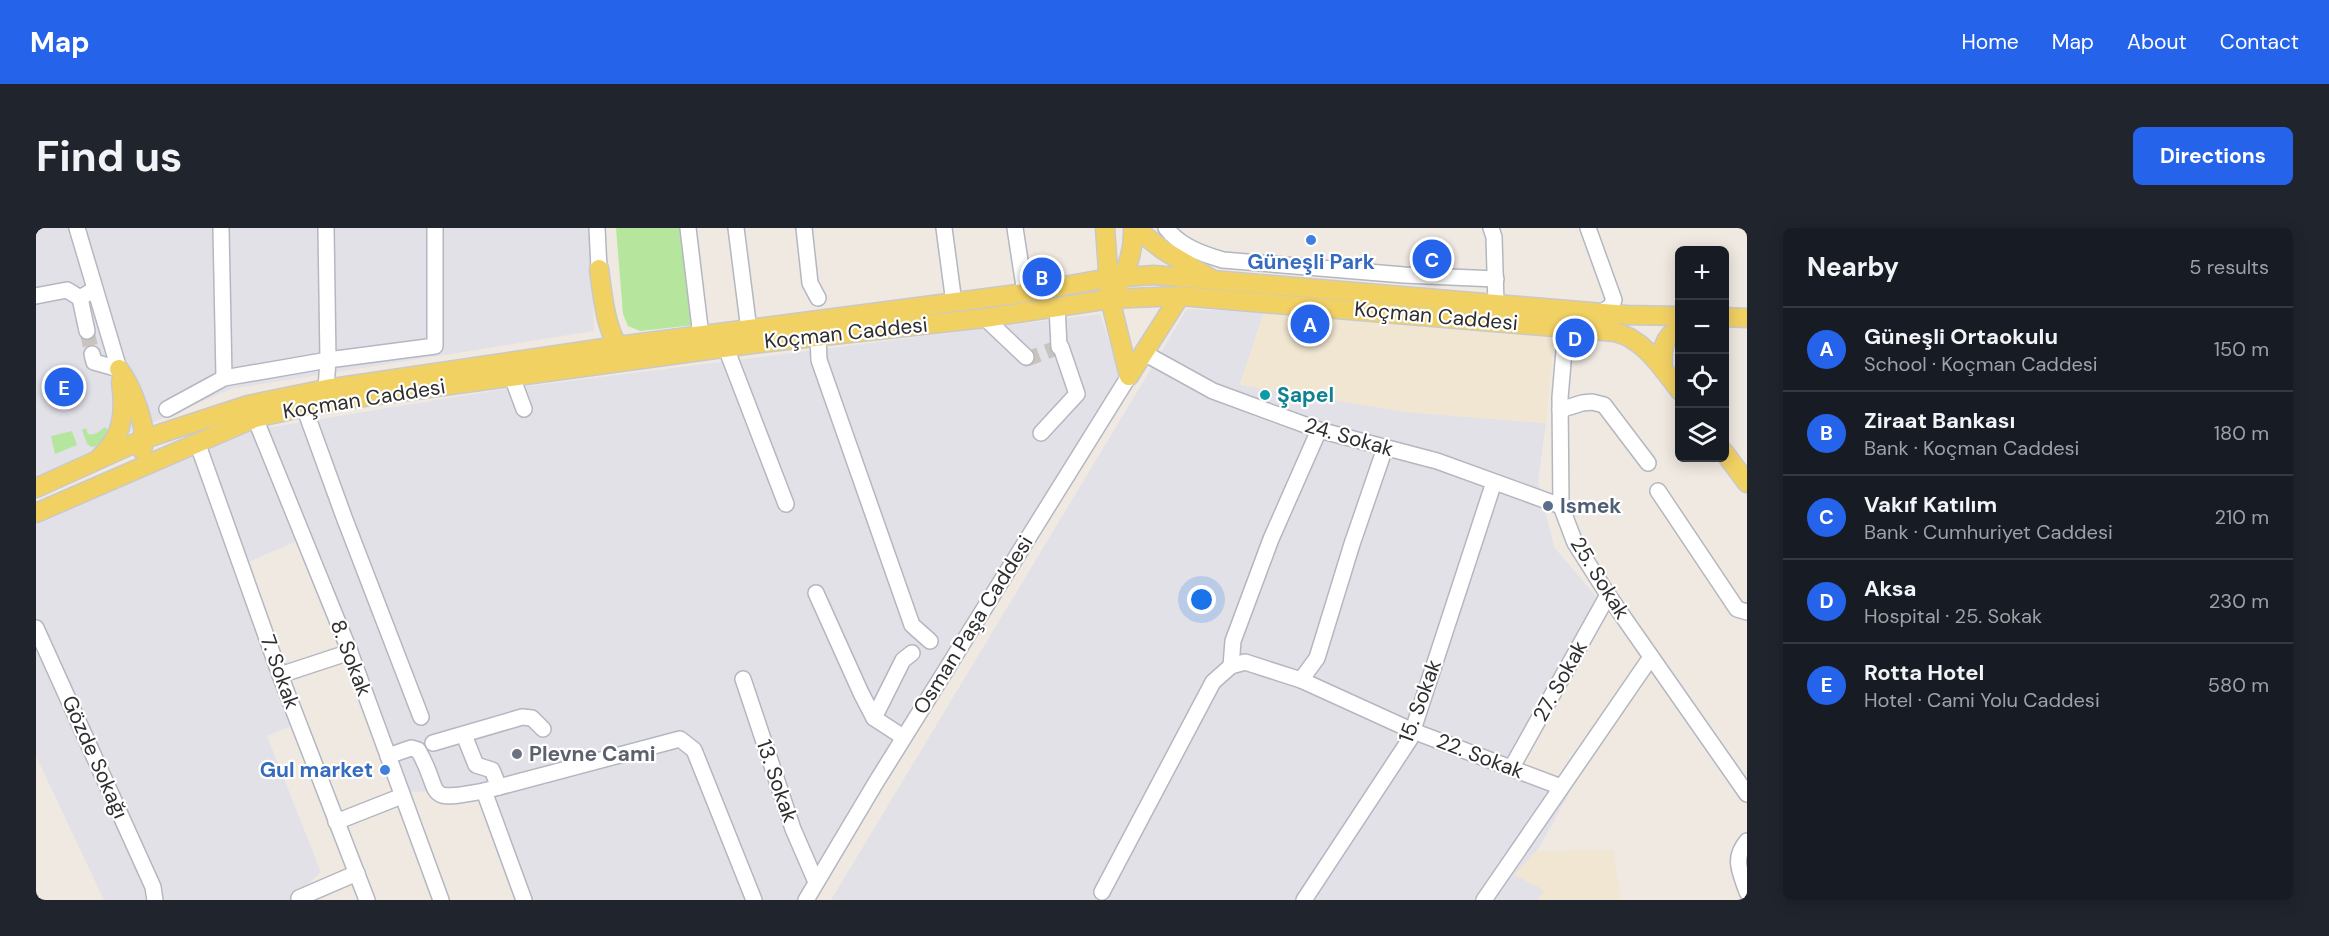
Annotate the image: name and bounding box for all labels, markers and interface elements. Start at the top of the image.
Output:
text: Map [30,24,90,61]
text: Home [1961,28,2019,56]
text: Map [2052,28,2094,56]
text: About [2127,28,2187,56]
text: Contact [2220,28,2299,56]
button: Directions [2133,127,2293,185]
text: Find us [36,129,182,184]
marker: Güneşli Park [1304,233,1318,247]
pin: C [1412,237,1452,282]
map controls [1675,246,1729,462]
button: + [1675,246,1729,300]
place label: Güneşli Park [1247,248,1375,276]
text: Nearby [1807,250,1899,284]
pin: B [1022,254,1062,300]
text: 5 results [2189,254,2269,280]
street label: Koçman Caddesi [1353,295,1519,337]
button: − [1675,300,1729,354]
pin: A [1290,302,1330,346]
street label: Koçman Caddesi [763,310,929,356]
pin: D [1556,316,1594,360]
text: Güneşli Ortaokulu [1864,322,2058,351]
text: A [1819,336,1834,362]
text: 150 m [2214,336,2269,362]
text: School · Koçman Caddesi [1864,351,2098,377]
button: locate [1675,354,1729,408]
pin: E [45,364,84,410]
street label: Koçman Caddesi [281,372,447,426]
place label: Şapel [1277,381,1334,409]
marker: Şapel [1258,388,1272,402]
text: Ziraat Bankası [1864,406,2015,435]
button: layers [1675,408,1729,462]
street label: 24. Sokak [1301,411,1397,463]
text: B [1820,420,1833,446]
text: 180 m [2214,420,2269,446]
text: Bank · Koçman Caddesi [1864,435,2079,461]
text: Vakıf Katılım [1864,490,1997,519]
place label: Ismek [1560,492,1621,520]
marker: Ismek [1541,499,1555,513]
text: C [1819,504,1834,530]
text: 210 m [2214,504,2269,530]
text: Bank · Cumhuriyet Caddesi [1864,519,2113,545]
street label: Osman Paşa Caddesi [907,530,1039,720]
street label: 25. Sokak [1564,532,1636,625]
text: Aksa [1864,574,1916,603]
your location [1187,585,1216,614]
text: D [1819,588,1834,614]
text: 230 m [2209,588,2269,614]
text: Hospital · 25. Sokak [1864,603,2042,629]
street label: 8. Sokak [324,616,378,701]
street label: 7. Sokak [254,631,306,713]
street label: 27. Sokak [1526,635,1594,727]
street label: 15. Sokak [1392,655,1448,746]
text: Rotta Hotel [1864,658,1984,687]
text: E [1821,672,1832,698]
text: 580 m [2208,672,2269,698]
text: Hotel · Cami Yolu Caddesi [1864,687,2100,713]
street label: Gözde Sokağı [55,691,135,823]
street label: 22. Sokak [1432,727,1528,786]
street label: 13. Sokak [750,736,804,827]
place label: Plevne Cami [529,740,655,768]
marker: Plevne Cami [510,747,524,761]
place label: Gul market [260,756,373,784]
marker: Gul market [378,763,392,777]

